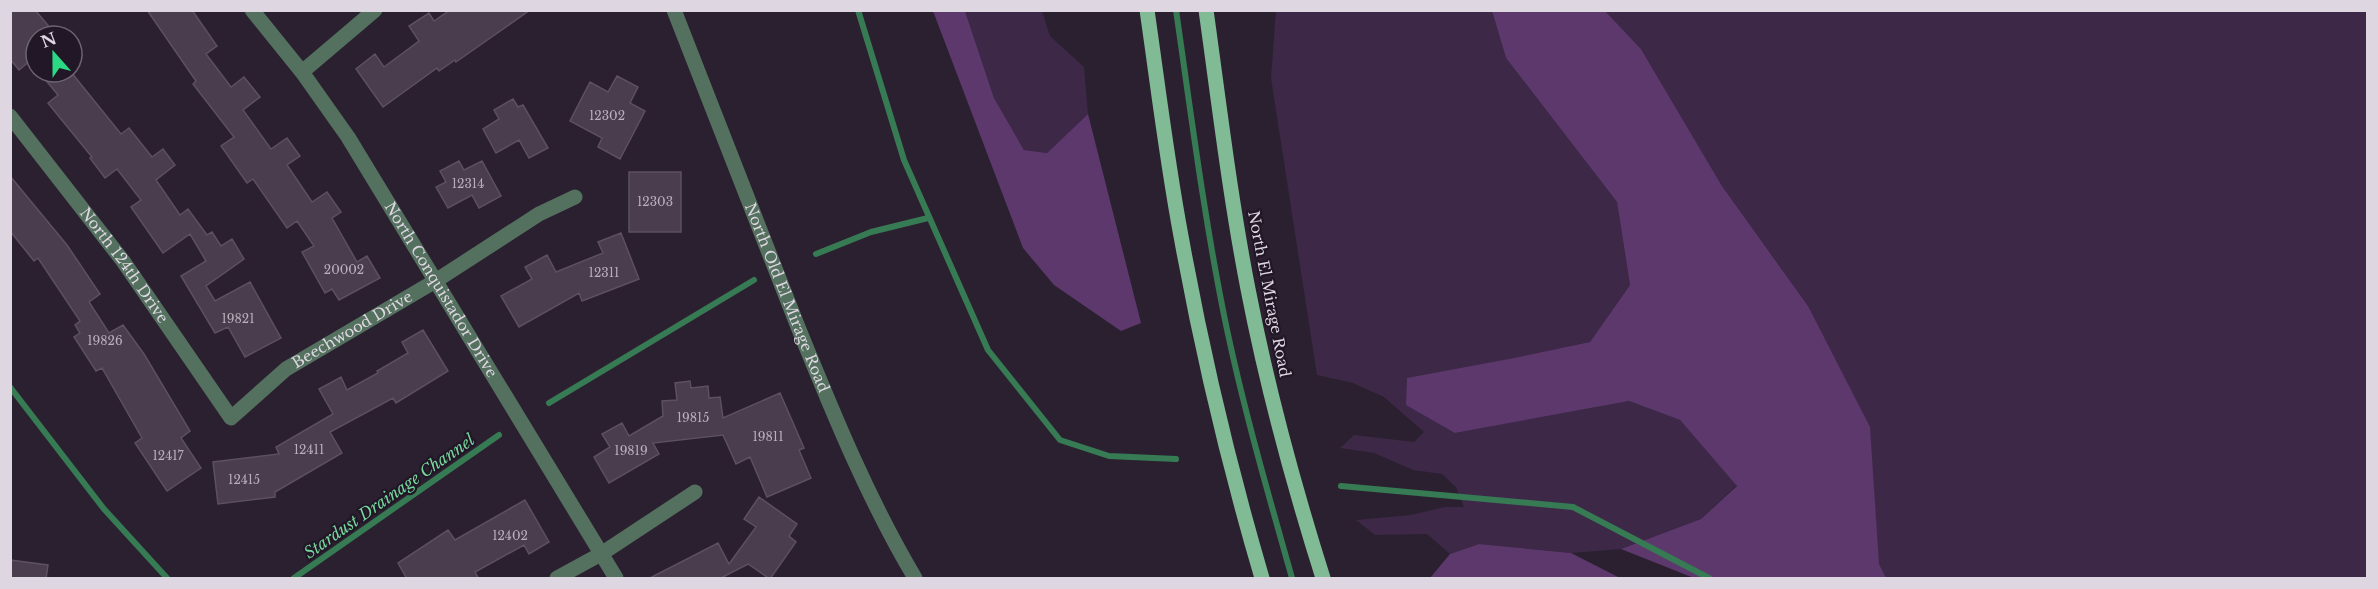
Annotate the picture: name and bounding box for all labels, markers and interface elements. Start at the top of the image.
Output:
north arrow [24,24,84,84]
text: N [38,28,59,52]
house number: 12302 [589,108,625,123]
house number: 12314 [452,176,484,191]
house number: 12303 [637,194,673,209]
street label: North Conquistador Drive [381,198,502,381]
street label: North Old El Mirage Road [741,200,834,395]
street label: North 124th Drive [76,204,173,327]
street label: North El Mirage Road [1244,209,1295,379]
house number: 20002 [324,262,364,277]
house number: 12311 [589,265,619,280]
street label: Beechwood Drive [288,287,416,372]
house number: 19821 [221,311,255,326]
house number: 19826 [87,333,123,348]
house number: 19815 [677,410,709,425]
water label: Stardust Drainage Channel [300,429,479,563]
house number: 19811 [752,429,784,444]
house number: 12411 [294,442,324,457]
house number: 19819 [614,443,648,458]
house number: 12417 [152,448,185,463]
house number: 12415 [228,472,260,487]
house number: 12402 [492,528,528,543]

